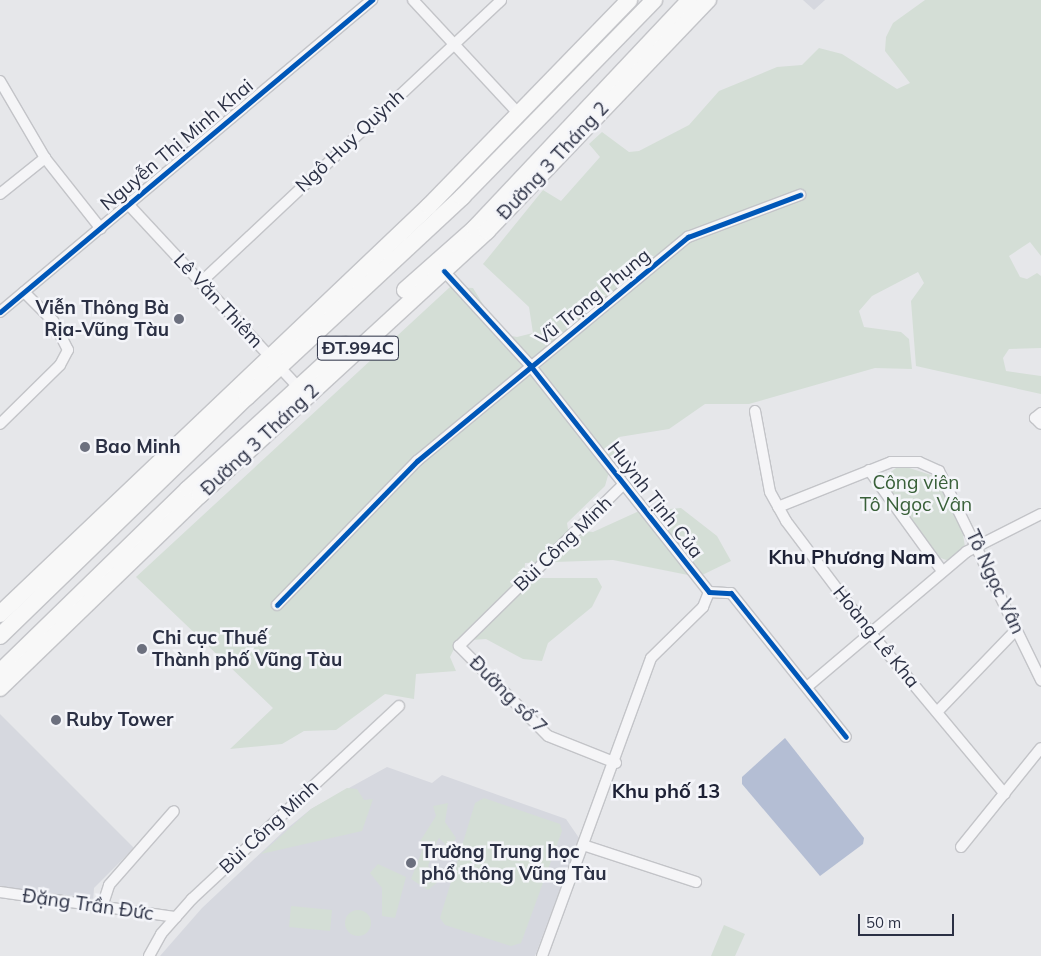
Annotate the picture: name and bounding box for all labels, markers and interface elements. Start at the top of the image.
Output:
street label: Nguyễn Thị Minh Khai [96,74,258,216]
street label: Ngô Huy Quỳnh [291,85,409,197]
street label: Đường 3 Tháng 2 [493,97,613,225]
street label: Vũ Trọng Phụng [531,244,655,350]
street label: Lê Văn Thiêm [169,249,267,353]
place label: Viễn Thông Bà Rịa-Vũng Tàu [35,297,169,341]
marker: Viễn Thông Bà Rịa-Vũng Tàu [173,313,185,325]
road number: ĐT.994C [317,332,399,363]
street label: Đường 3 Tháng 2 [196,380,324,500]
place label: Bao Minh [95,436,181,458]
street label: Huỳnh Tịnh Của [603,437,707,563]
marker: Bao Minh [79,441,91,453]
park label: Công viên Tô Ngọc Vân [860,472,972,516]
street label: Bùi Công Minh [509,492,617,596]
street label: Tô Ngọc Vân [961,526,1029,638]
district label: Khu Phương Nam [768,544,936,568]
street label: Hoàng Lê Kha [828,581,924,693]
place label: Chi cục Thuế Thành phố Vũng Tàu [152,627,342,671]
marker: Chi cục Thuế Thành phố Vũng Tàu [136,643,148,655]
street label: Đường số 7 [465,652,551,738]
place label: Ruby Tower [66,709,174,731]
marker: Ruby Tower [50,714,62,726]
street label: Bùi Công Minh [215,775,323,879]
district label: Khu phố 13 [612,778,720,802]
place label: Trường Trung học phổ thông Vũng Tàu [421,841,606,885]
marker: Trường Trung học phổ thông Vũng Tàu [405,857,417,869]
street label: Đặng Trần Đức [21,885,155,925]
scale bar [861,904,957,936]
text: 50 m [866,913,901,932]

